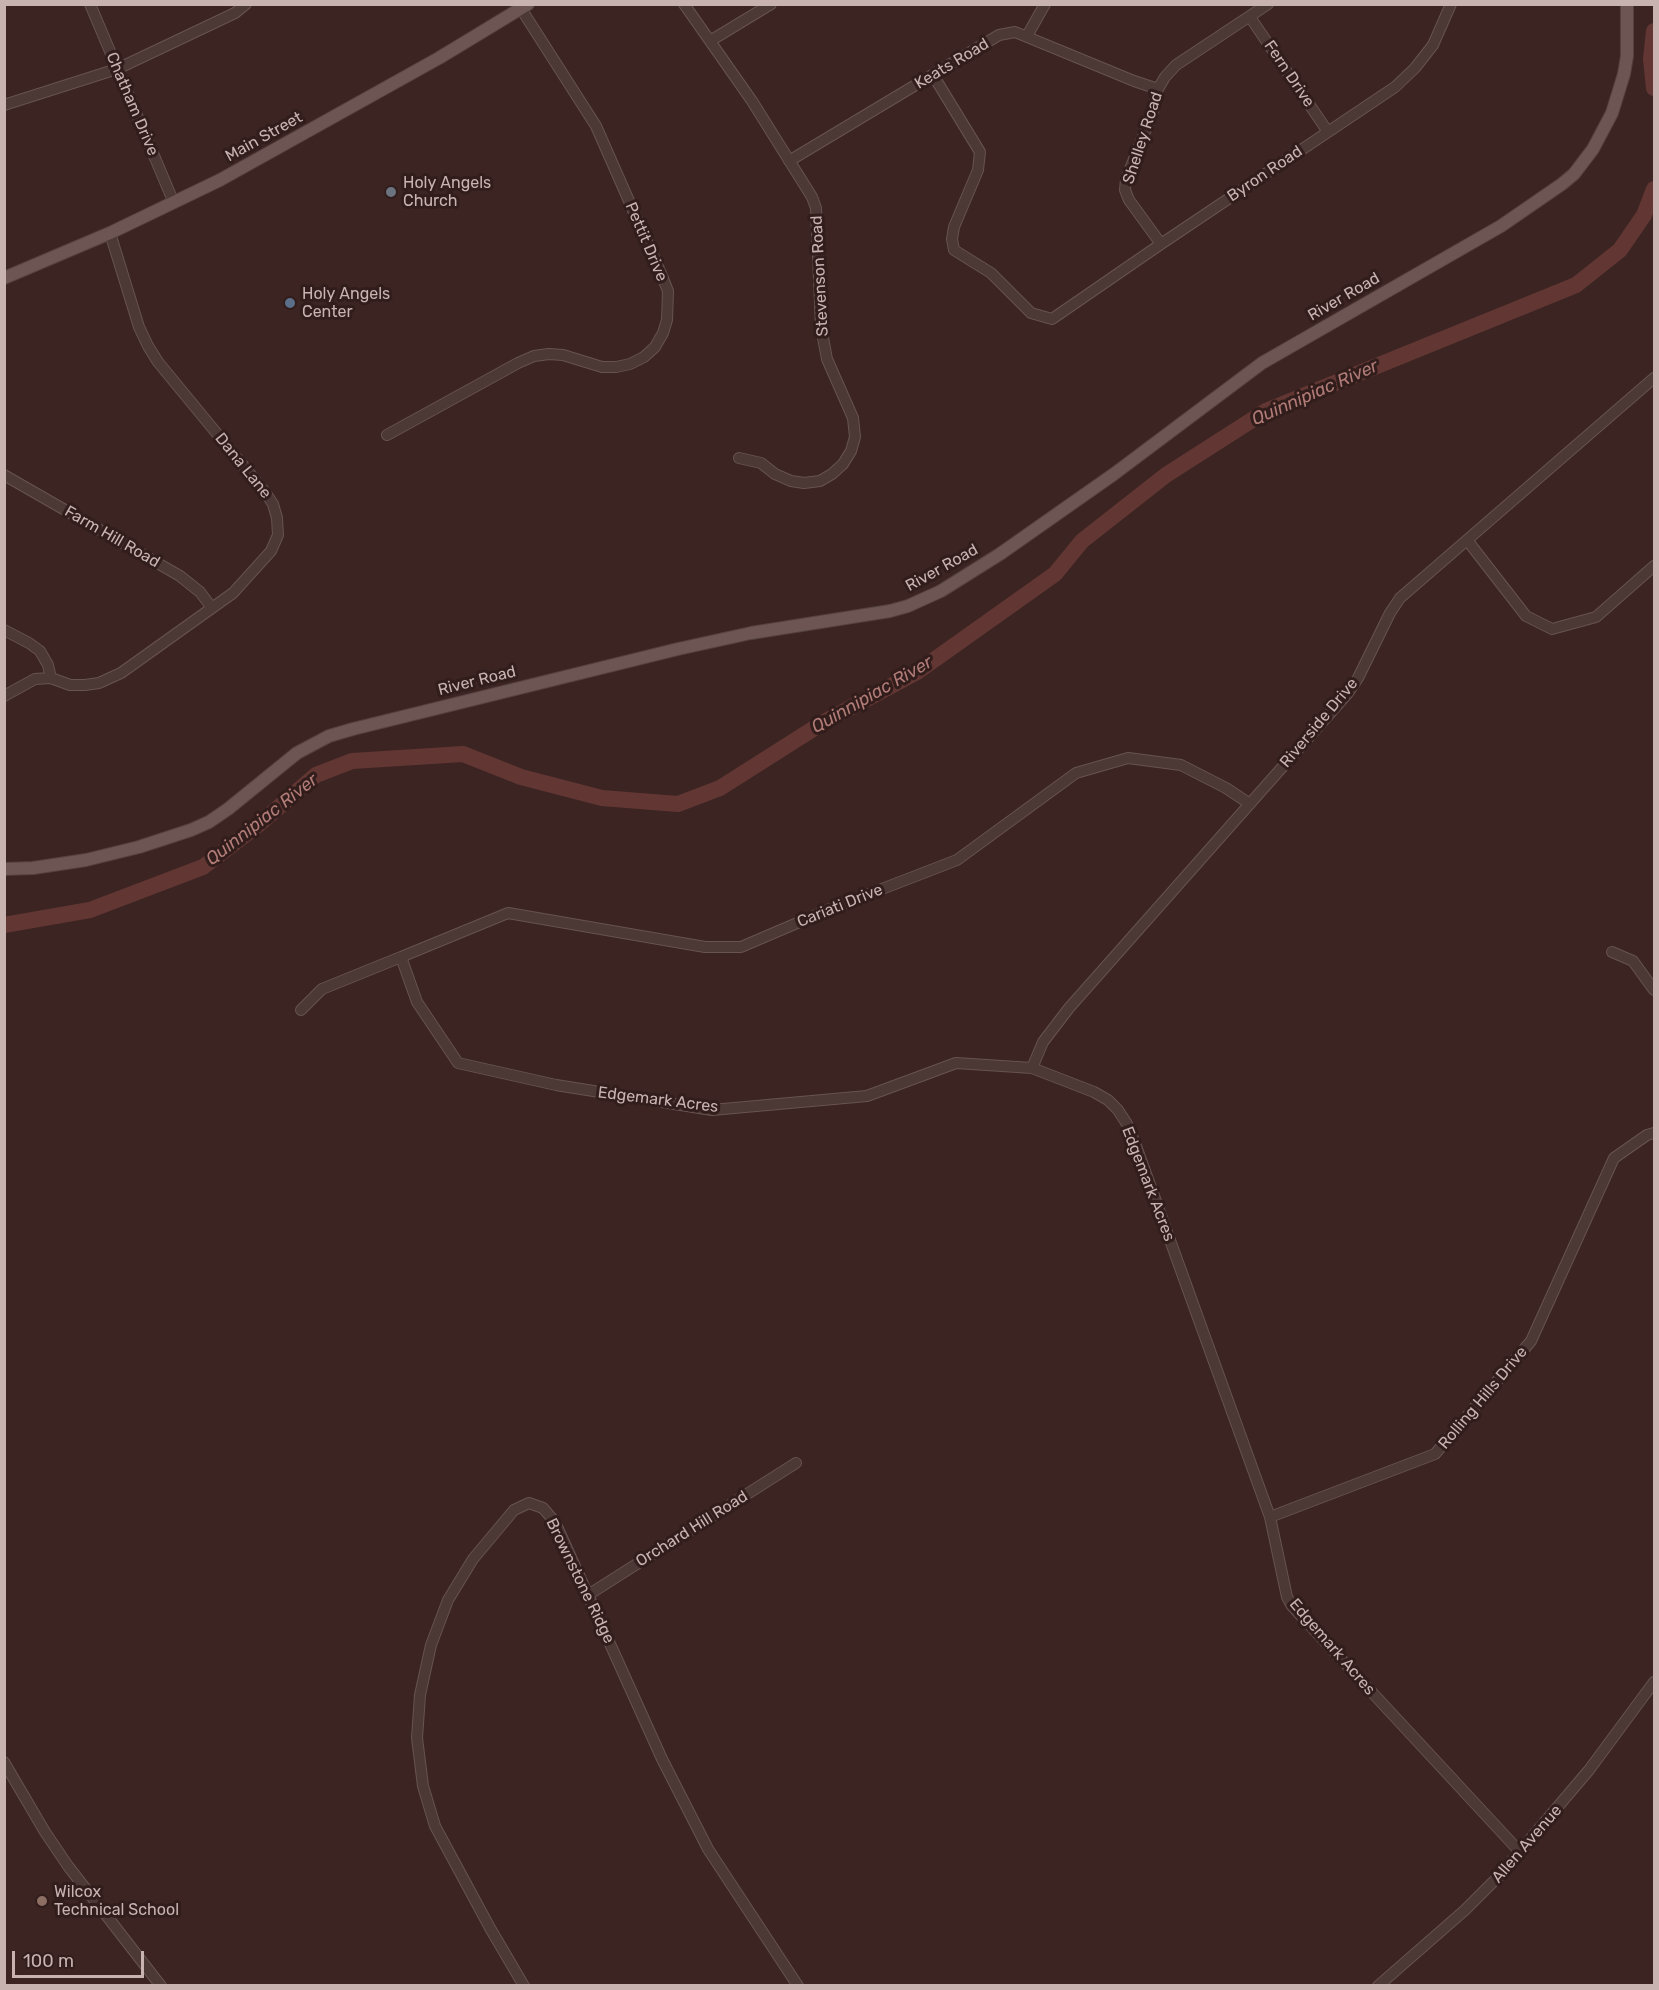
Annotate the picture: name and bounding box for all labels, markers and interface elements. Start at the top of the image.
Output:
street label: Keats Road [911,34,993,94]
street label: Fern Drive [1260,37,1318,111]
street label: Chatham Drive [102,49,162,159]
street label: Shelley Road [1119,90,1167,186]
street label: Main Street [222,108,306,166]
street label: Byron Road [1224,142,1306,206]
place label: Holy Angels Church [403,173,491,211]
marker: Holy Angels Church [384,185,398,199]
street label: Pettit Drive [621,200,671,284]
street label: Stevenson Road [807,215,833,337]
street label: River Road [1305,269,1383,325]
place label: Holy Angels Center [302,284,390,322]
marker: Holy Angels Center [283,296,297,310]
water label: Quinnipiac River [1248,355,1382,431]
street label: Dana Lane [211,429,275,503]
street label: Farm Hill Road [61,502,163,572]
street label: River Road [902,540,982,596]
water label: Quinnipiac River [808,652,936,738]
street label: River Road [436,662,518,700]
street label: Riverside Drive [1276,674,1362,772]
water label: Quinnipiac River [202,770,322,870]
street label: Cariati Drive [794,880,886,932]
street label: Edgemark Acres [597,1083,719,1117]
street label: Edgemark Acres [1117,1124,1179,1244]
street label: Rolling Hills Drive [1434,1343,1532,1453]
street label: Orchard Hill Road [632,1487,752,1571]
street label: Brownstone Ridge [541,1515,619,1647]
street label: Edgemark Acres [1285,1595,1379,1699]
street label: Allen Avenue [1488,1801,1566,1887]
place label: Wilcox Technical School [54,1882,179,1920]
marker: Wilcox Technical School [35,1894,49,1908]
scale bar [15,1939,147,1977]
text: 100 m [23,1950,74,1972]

